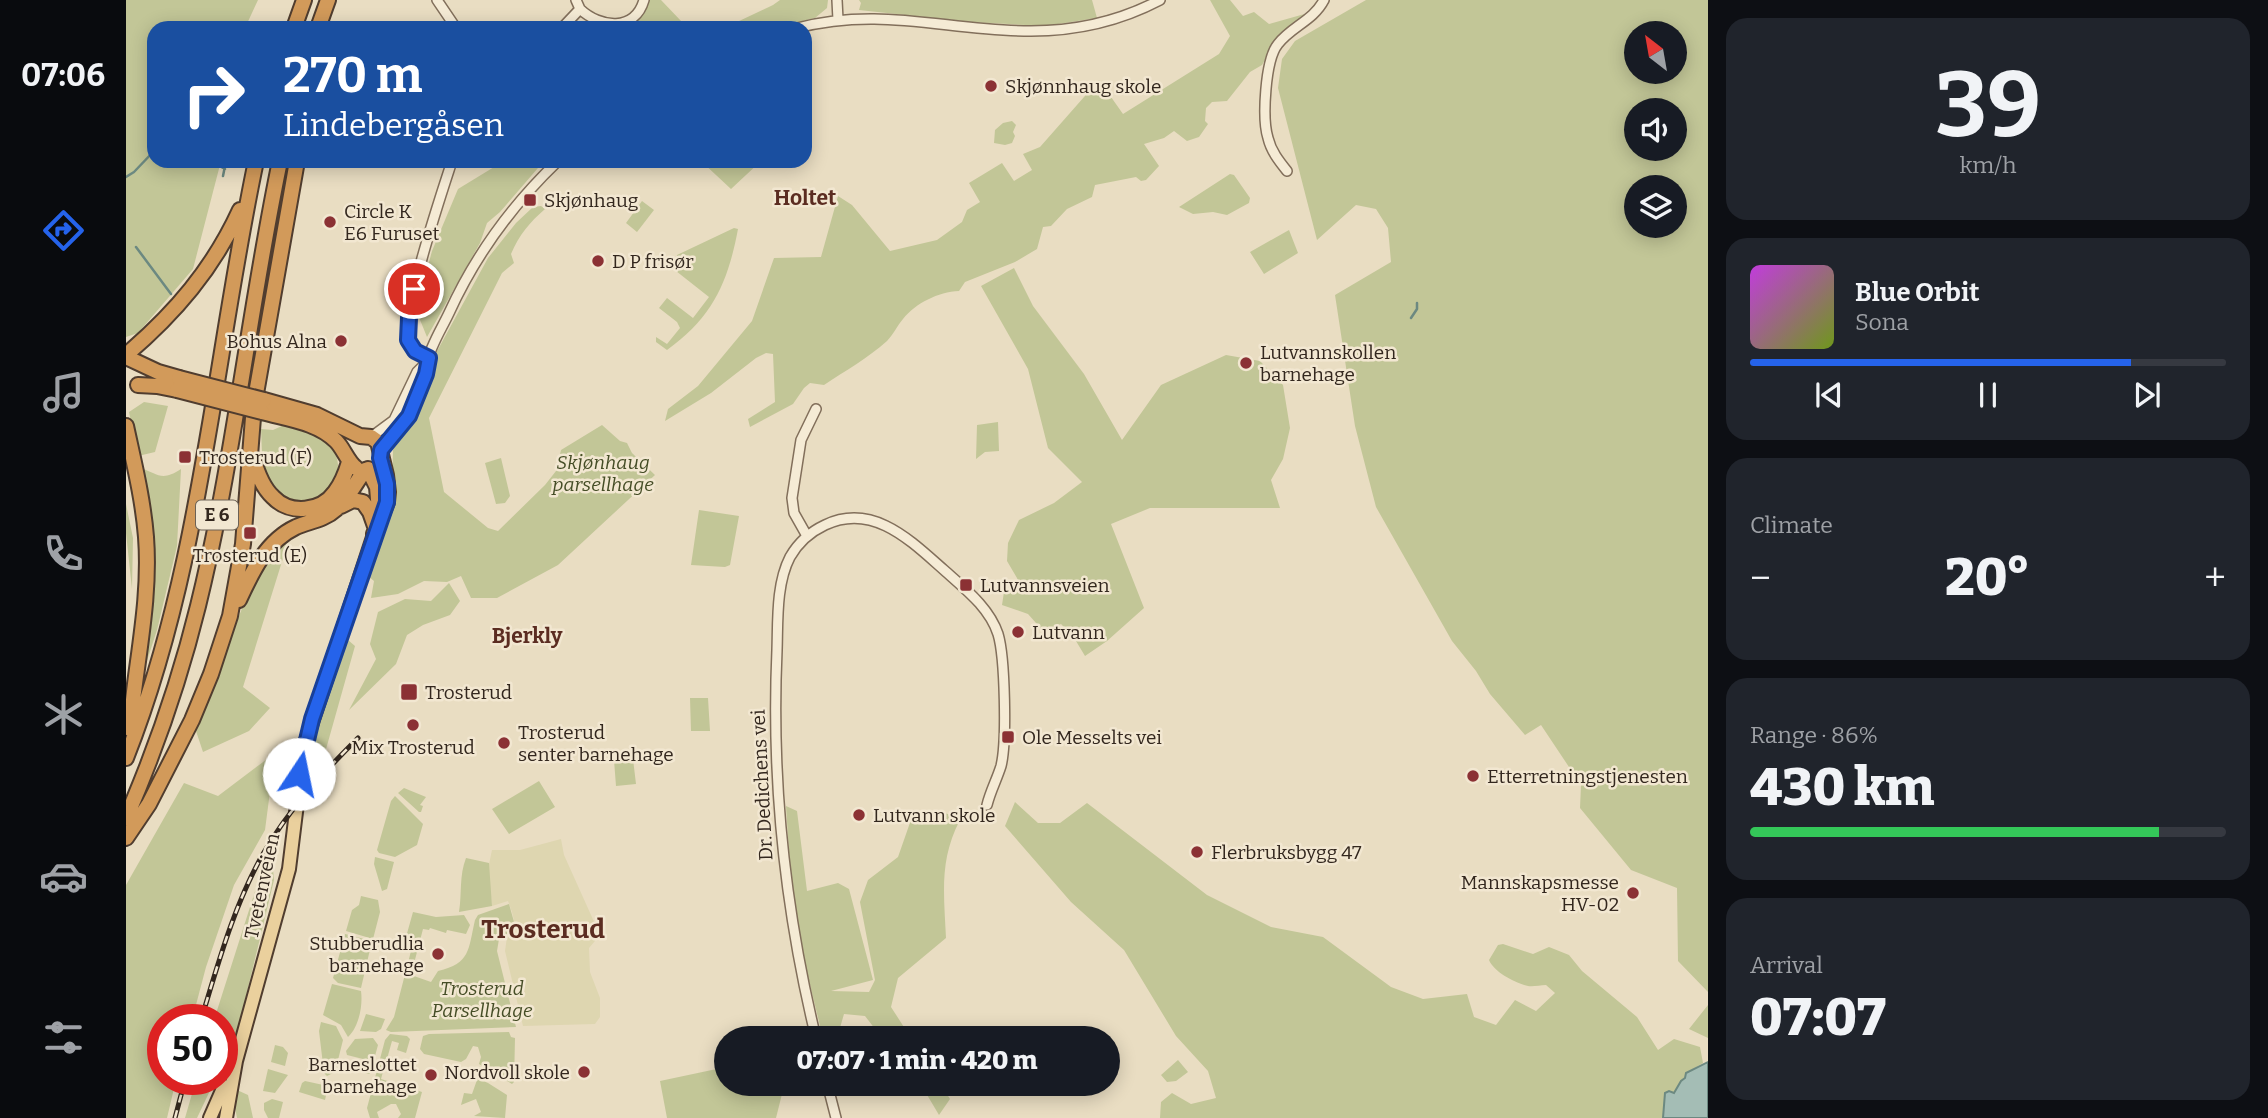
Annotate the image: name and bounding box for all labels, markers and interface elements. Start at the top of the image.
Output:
north arrow [1624,21,1687,84]
map controls [1624,21,1687,238]
text: 270 m [283,46,423,105]
icon: right [168,49,259,140]
text: 39 [1935,51,2041,160]
text: 07:06 [21,56,105,94]
place label: Skjønnhaug skole [1005,75,1161,98]
marker: Skjønnhaug skole [983,78,999,94]
button: sound [1624,98,1687,161]
text: Lindebergåsen [283,106,504,144]
text: km/h [1960,151,2016,179]
button: layers [1624,175,1687,238]
district label: Holtet [774,185,837,211]
place label: Skjønhaug [544,189,639,212]
marker: Skjønhaug [522,192,538,208]
place label: Circle K E6 Furuset [344,200,440,245]
icon: directions [39,206,88,255]
marker: Circle K E6 Furuset [322,214,338,230]
place label: D P frisør [612,250,694,273]
marker: D P frisør [590,253,606,269]
pin [384,259,444,319]
icon: arrive [395,270,433,308]
text: Blue Orbit [1855,277,1979,308]
text: Sona [1855,308,1909,336]
place label: Bohus Alna [226,330,328,353]
marker: Bohus Alna [333,333,349,349]
place label: Lutvannskollen barnehage [1260,341,1396,386]
marker: Lutvannskollen barnehage [1238,355,1254,371]
icon: music [39,368,88,417]
icon: previous [1810,376,1848,414]
icon: pause [1969,376,2007,414]
icon: next [2128,376,2166,414]
place label: Trosterud (F) [199,446,312,469]
marker: Trosterud (F) [177,449,193,465]
park label: Skjønhaug parsellhage [551,451,654,496]
road number: E 6 [196,500,238,530]
text: Climate [1750,511,1833,539]
marker: Trosterud (E) [242,525,258,541]
icon: phone [39,529,88,578]
place label: Trosterud (E) [193,544,307,567]
text: 20° [1945,546,2030,609]
text: − [1750,555,1771,601]
text: + [2204,555,2226,601]
place label: Lutvannsveien [980,574,1110,597]
marker: Lutvannsveien [958,577,974,593]
place label: Lutvann [1032,621,1105,644]
district label: Bjerkly [492,623,563,649]
marker: Lutvann [1010,624,1026,640]
place label: Trosterud [425,681,512,704]
marker: Trosterud [399,682,419,702]
icon: climate [39,690,88,739]
street label: Dr. Dedichens vei [747,709,777,861]
marker: Mix Trosterud [405,717,421,733]
place label: Trosterud senter barnehage [518,721,674,766]
text: Range · 86% [1750,721,1878,749]
place label: Ole Messelts vei [1022,726,1162,749]
marker: Ole Messelts vei [1000,729,1016,745]
marker: Trosterud senter barnehage [496,735,512,751]
place label: Mix Trosterud [351,736,475,759]
position arrow [262,737,336,811]
text: 430 km [1750,756,1935,819]
place label: Etterretningstjenesten [1487,765,1688,788]
marker: Etterretningstjenesten [1465,768,1481,784]
place label: Lutvann skole [873,804,996,827]
marker: Lutvann skole [851,807,867,823]
street label: Tvetenveien [240,831,284,941]
place label: Flerbruksbygg 47 [1211,841,1362,864]
marker: Flerbruksbygg 47 [1189,844,1205,860]
icon: car [39,852,88,901]
place label: Mannskapsmesse HV-02 [1461,871,1619,916]
marker: Mannskapsmesse HV-02 [1625,885,1641,901]
district label: Trosterud [481,914,605,945]
place label: Stubberudlia barnehage [309,932,425,977]
marker: Stubberudlia barnehage [430,946,446,962]
text: Arrival [1750,951,1823,979]
park label: Trosterud Parsellhage [431,977,533,1022]
text: 07:07 [1750,986,1886,1049]
speed limit sign: 50 [147,1004,238,1095]
icon: filters [39,1013,88,1062]
text: 07:07 · 1 min · 420 m [796,1045,1038,1076]
place label: Barneslottet barnehage [308,1053,417,1098]
place label: Nordvoll skole [444,1061,570,1084]
marker: Nordvoll skole [576,1064,592,1080]
marker: Barneslottet barnehage [423,1067,439,1083]

